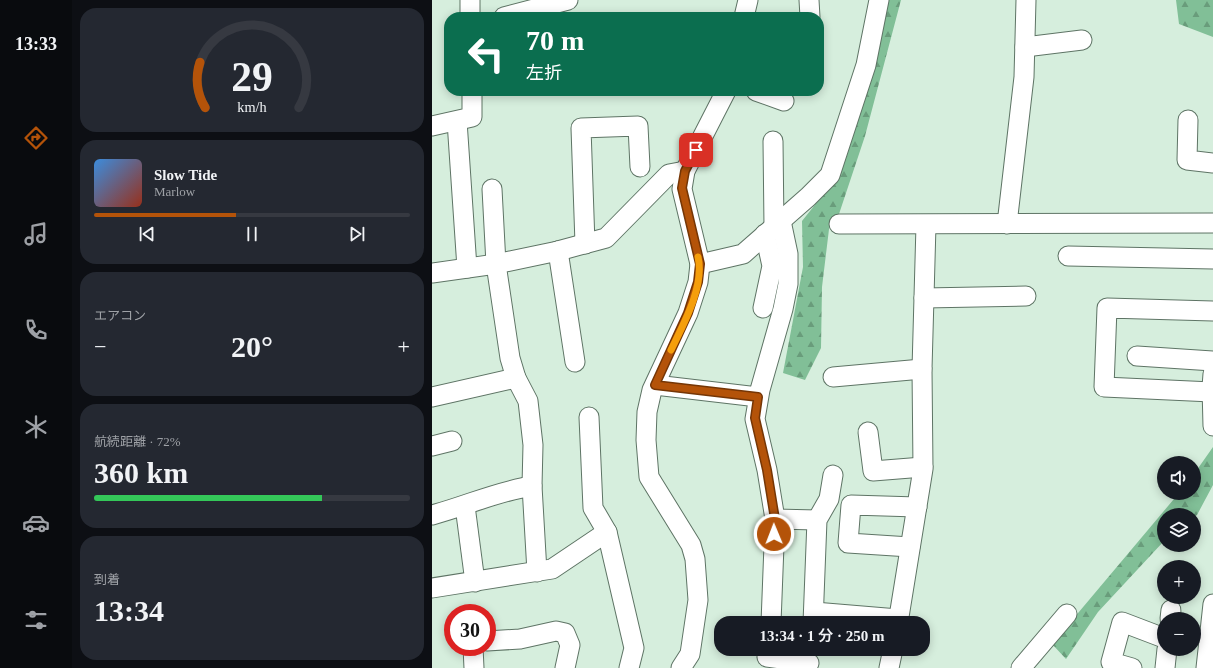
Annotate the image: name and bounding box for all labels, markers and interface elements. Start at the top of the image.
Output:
text: 70 m [526,25,584,56]
icon: left [460,28,512,80]
text: 13:33 [15,34,57,54]
text: 29 [231,54,273,100]
text: 左折 [526,63,562,83]
text: km/h [237,99,267,115]
icon: directions [22,124,50,152]
pin [679,133,713,167]
icon: arrive [685,139,707,161]
text: Slow Tide [154,167,217,183]
text: Marlow [154,184,195,199]
icon: music [22,220,50,248]
icon: previous [136,223,158,245]
icon: pause [241,223,263,245]
icon: next [346,223,368,245]
text: エアコン [94,308,146,323]
icon: phone [22,316,50,344]
text: 20° [231,330,273,363]
text: − [94,334,106,359]
text: + [398,334,410,359]
icon: climate [22,413,50,441]
text: 航続距離 · 72% [94,434,181,449]
text: 360 km [94,456,188,489]
map controls [1157,456,1201,656]
button: sound [1157,456,1201,500]
button: layers [1157,508,1201,552]
icon: car [22,509,50,537]
position arrow [753,513,795,555]
button: + [1157,560,1201,604]
text: 到着 [94,572,120,587]
text: 13:34 [94,594,164,627]
speed limit sign: 30 [444,604,496,656]
icon: filters [22,606,50,634]
button: − [1157,612,1201,656]
text: 13:34 · 1 分 · 250 m [760,628,885,644]

